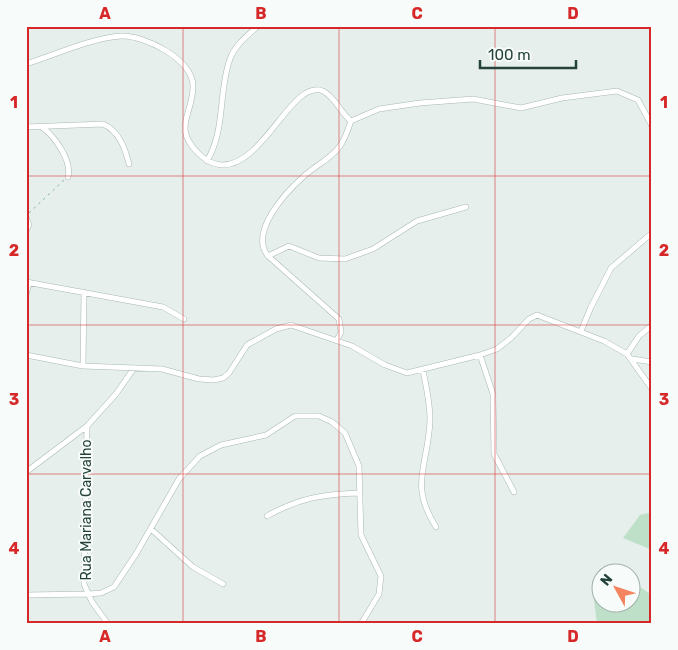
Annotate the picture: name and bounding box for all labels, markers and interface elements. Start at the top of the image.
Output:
text: A [99,4,111,23]
text: B [255,4,267,23]
text: C [411,4,423,23]
text: D [567,4,579,23]
scale bar [480,38,577,70]
text: 100 m [488,46,530,64]
text: 1 [10,93,18,112]
text: 1 [660,93,668,112]
text: 2 [9,241,19,260]
text: 2 [659,241,669,260]
text: 3 [9,390,19,409]
text: 3 [659,390,669,409]
street label: Rua Mariana Carvalho [78,439,95,581]
text: 4 [9,539,20,558]
text: 4 [659,539,670,558]
north arrow [590,562,640,612]
text: N [597,571,616,589]
text: A [99,627,111,646]
text: B [255,627,267,646]
text: C [411,627,423,646]
text: D [567,627,579,646]

